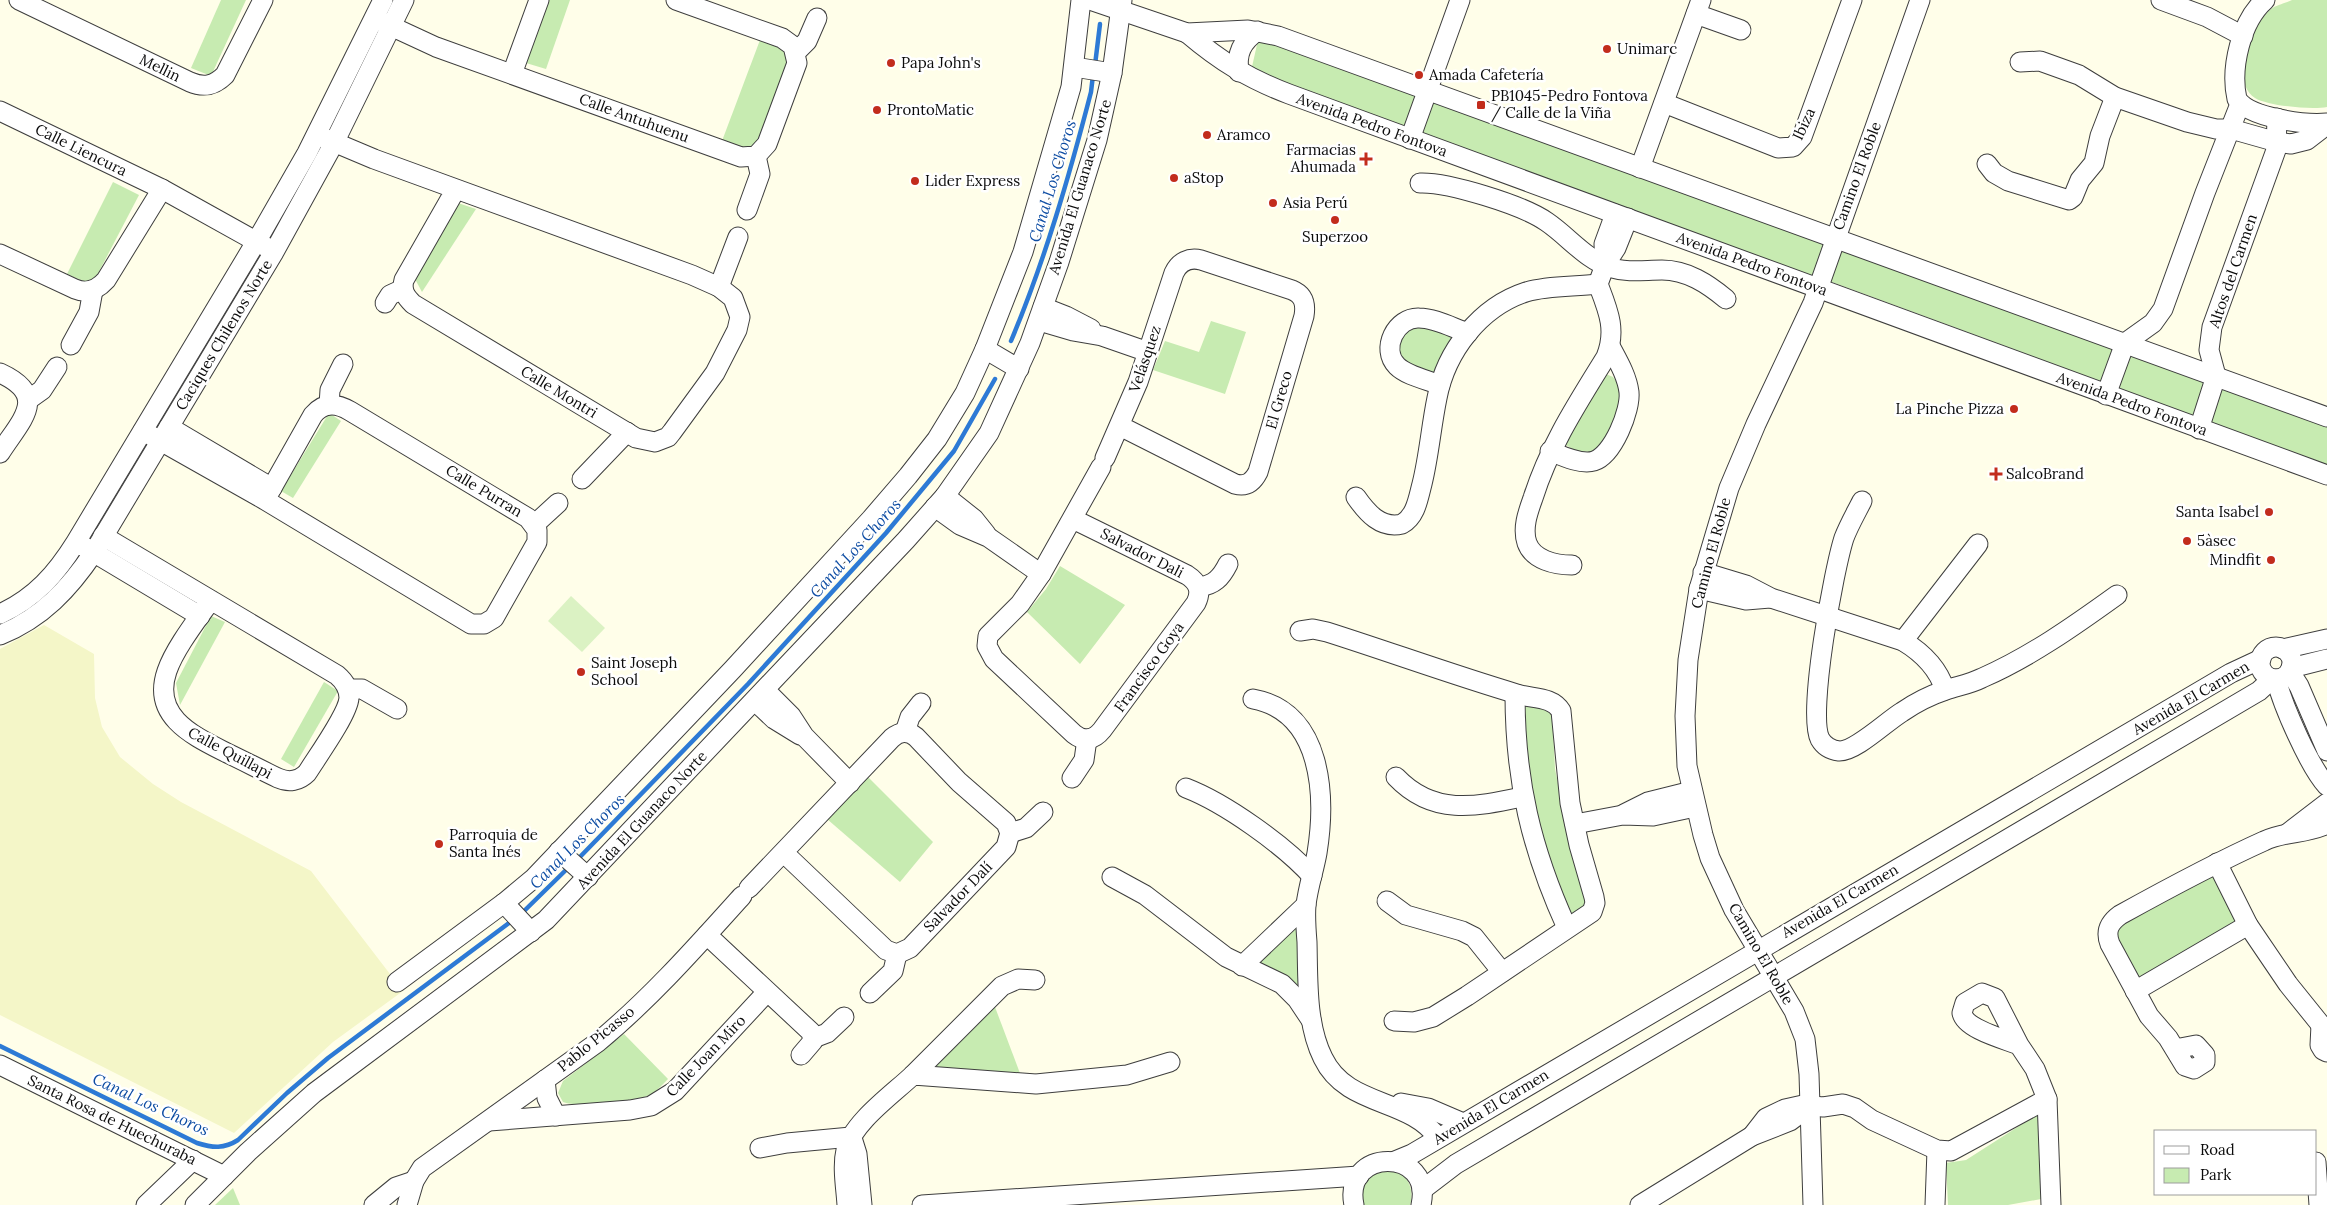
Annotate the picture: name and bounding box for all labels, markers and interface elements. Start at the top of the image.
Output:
place label: Unimarc [1617,39,1677,58]
marker: Unimarc [1601,43,1613,55]
street label: Mellin [137,50,184,86]
place label: Papa John's [901,53,981,72]
marker: Papa John's [885,57,897,69]
place label: Amada Cafetería [1428,65,1544,84]
marker: Amada Cafetería [1413,69,1425,81]
place label: PB1045-Pedro Fontova / Calle de la Viña [1491,86,1648,123]
street label: Avenida Pedro Fontova [1293,88,1450,161]
street label: Calle Antuhuenu [577,89,692,146]
street label: Avenida El Guanaco Norte [1044,97,1115,278]
marker: PB1045-Pedro Fontova / Calle de la Viña [1475,99,1487,111]
place label: ProntoMatic [887,100,974,119]
marker: ProntoMatic [871,104,883,116]
street label: Ibiza [1788,104,1819,143]
water label: Canal Los Choros [1024,117,1080,244]
street label: Calle Liencura [32,119,130,180]
street label: Camino El Roble [1828,119,1885,233]
place label: Aramco [1216,125,1271,144]
marker: Aramco [1201,129,1213,141]
place label: Farmacias Ahumada [1286,140,1356,176]
marker: Farmacias Ahumada [1360,153,1372,165]
place label: aStop [1184,168,1224,187]
place label: Lider Express [925,171,1020,190]
marker: aStop [1168,172,1180,184]
marker: Lider Express [909,175,921,187]
place label: Asia Perú [1282,193,1348,212]
marker: Asia Perú [1267,197,1279,209]
street label: Altos del Carmen [2204,211,2261,331]
marker: Superzoo [1329,214,1341,226]
place label: Superzoo [1302,227,1368,246]
street label: Avenida Pedro Fontova [1673,227,1830,300]
street label: Caciques Chilenos Norte [171,256,276,413]
street label: Velásquez [1124,323,1165,396]
street label: Calle Montri [517,361,601,422]
street label: Avenida Pedro Fontova [2053,367,2210,440]
street label: El Greco [1261,368,1296,431]
place label: La Pinche Pizza [1896,399,2004,418]
marker: La Pinche Pizza [2008,403,2020,415]
street label: Calle Purran [442,460,526,521]
place label: SalcoBrand [2006,464,2084,483]
marker: SalcoBrand [1990,468,2002,480]
water label: Canal Los Choros [805,494,905,602]
street label: Camino El Roble [1687,495,1734,610]
place label: Santa Isabel [2176,502,2259,521]
marker: Santa Isabel [2263,506,2275,518]
street label: Salvador Dali [1097,523,1187,582]
place label: 5àsec [2197,531,2236,550]
marker: 5àsec [2181,535,2193,547]
place label: Mindfit [2210,550,2261,569]
marker: Mindfit [2265,554,2277,566]
street label: Francisco Goya [1110,618,1188,715]
place label: Saint Joseph School [591,653,678,689]
street label: Avenida El Carmen [2128,656,2252,739]
marker: Saint Joseph School [575,666,587,678]
street label: Calle Quillapi [185,722,276,783]
street label: Avenida El Guanaco Norte [572,747,711,894]
water label: Canal Los Choros [525,789,629,893]
place label: Parroquia de Santa Inés [449,825,538,861]
marker: Parroquia de Santa Inés [433,838,445,850]
street label: Salvador Dalí [919,857,996,936]
street label: Avenida El Carmen [1777,859,1901,942]
street label: Camino El Roble [1725,900,1798,1008]
street label: Pablo Picasso [553,1002,638,1076]
street label: Calle Joan Miro [662,1011,750,1101]
street label: Avenida El Carmen [1429,1065,1552,1149]
water label: Canal Los Choros [89,1068,213,1140]
street label: Santa Rosa de Huechuraba [25,1070,200,1169]
legend [2154,1130,2317,1195]
text: Road [2200,1140,2235,1159]
text: Park [2200,1165,2231,1184]

